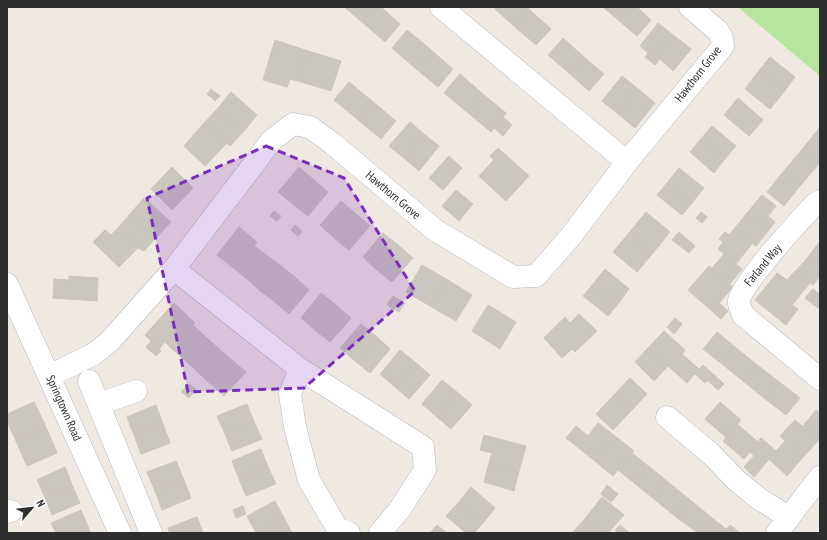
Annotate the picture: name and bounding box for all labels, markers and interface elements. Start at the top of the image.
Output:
street label: Hawthorn Grove [671,43,724,105]
street label: Hawthorn Grove [363,167,424,222]
street label: Farland Way [741,240,785,289]
street label: Springtown Road [43,373,86,443]
north arrow [12,488,52,528]
text: N [33,497,48,509]

